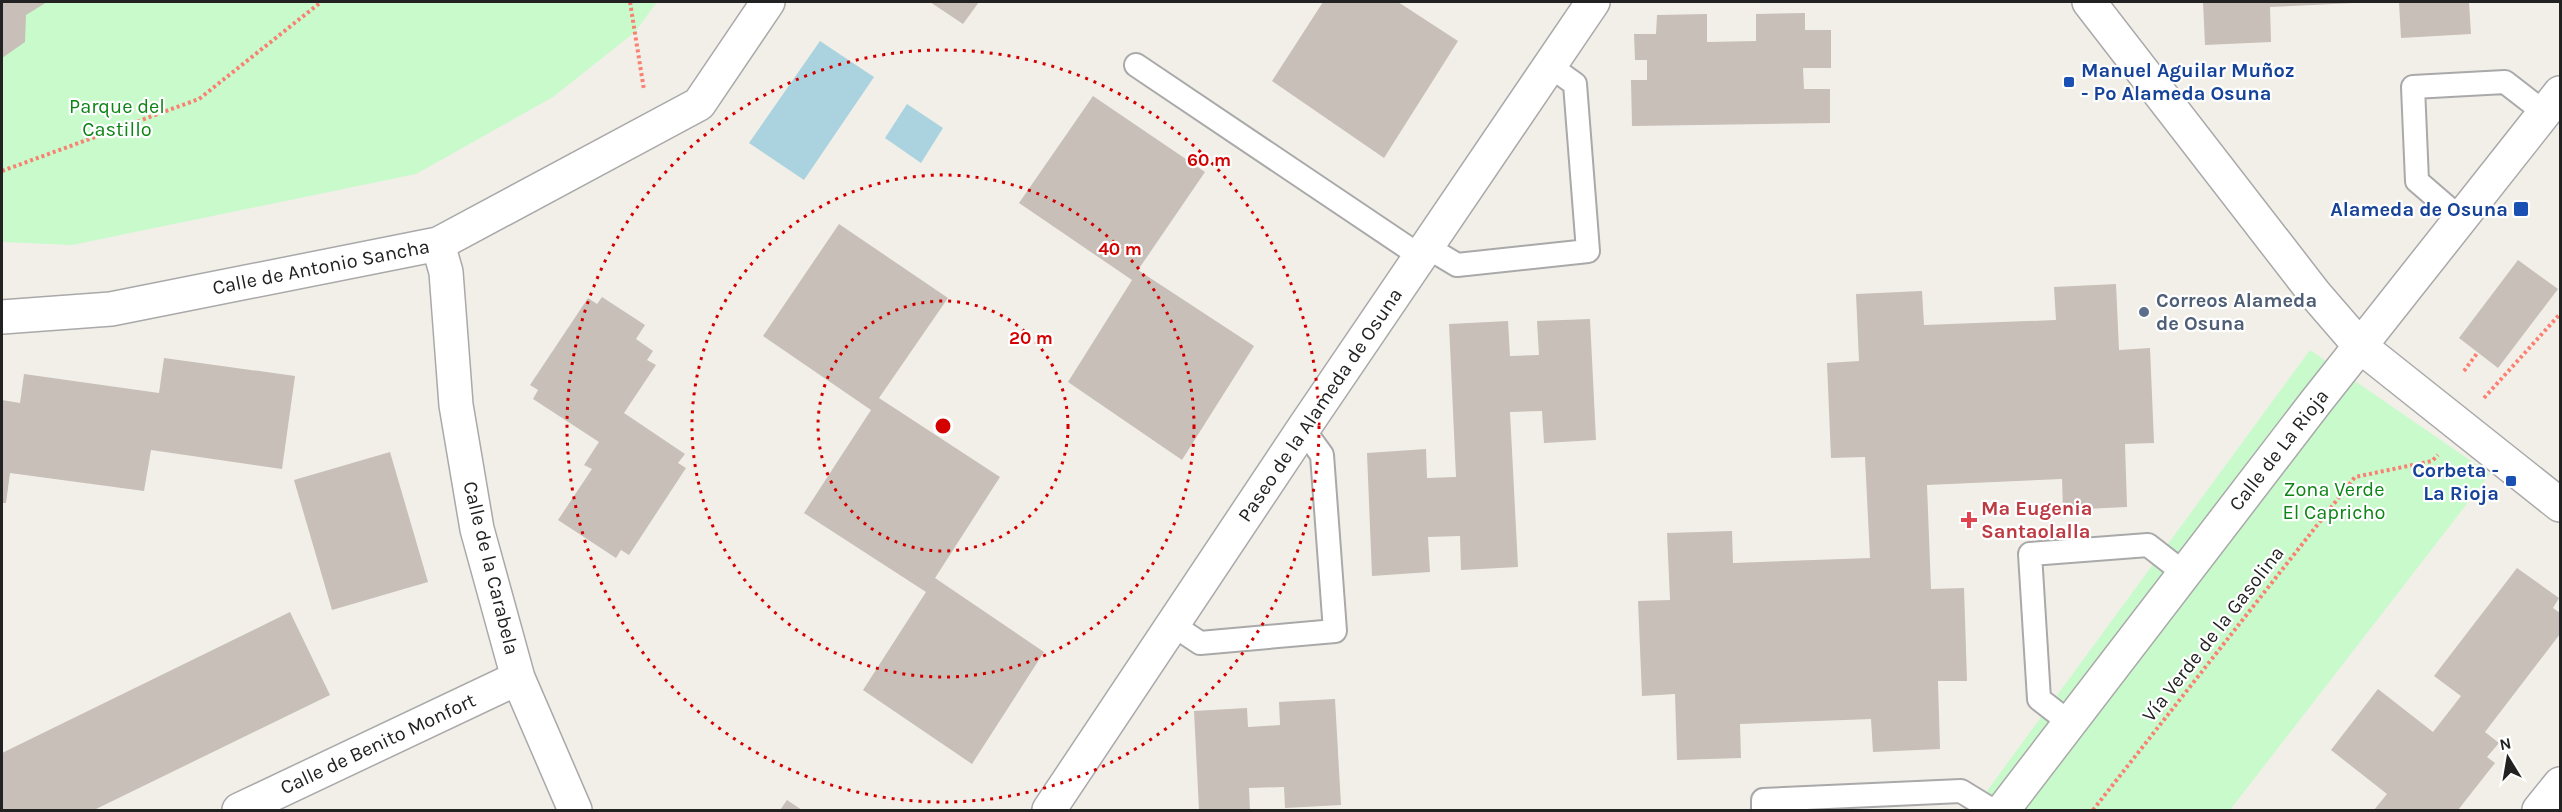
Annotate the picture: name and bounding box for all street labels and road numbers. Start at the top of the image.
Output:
street label: Calle de Antonio Sancha [211,235,431,299]
street label: Paseo de la Alameda de Osuna [1233,284,1407,526]
street label: Calle de La Rioja [2224,385,2334,515]
street label: Calle de la Carabela [458,479,524,657]
street label: Vía Verde de la Gasolina [2137,542,2289,726]
street label: Calle de Benito Monfort [277,688,480,799]

